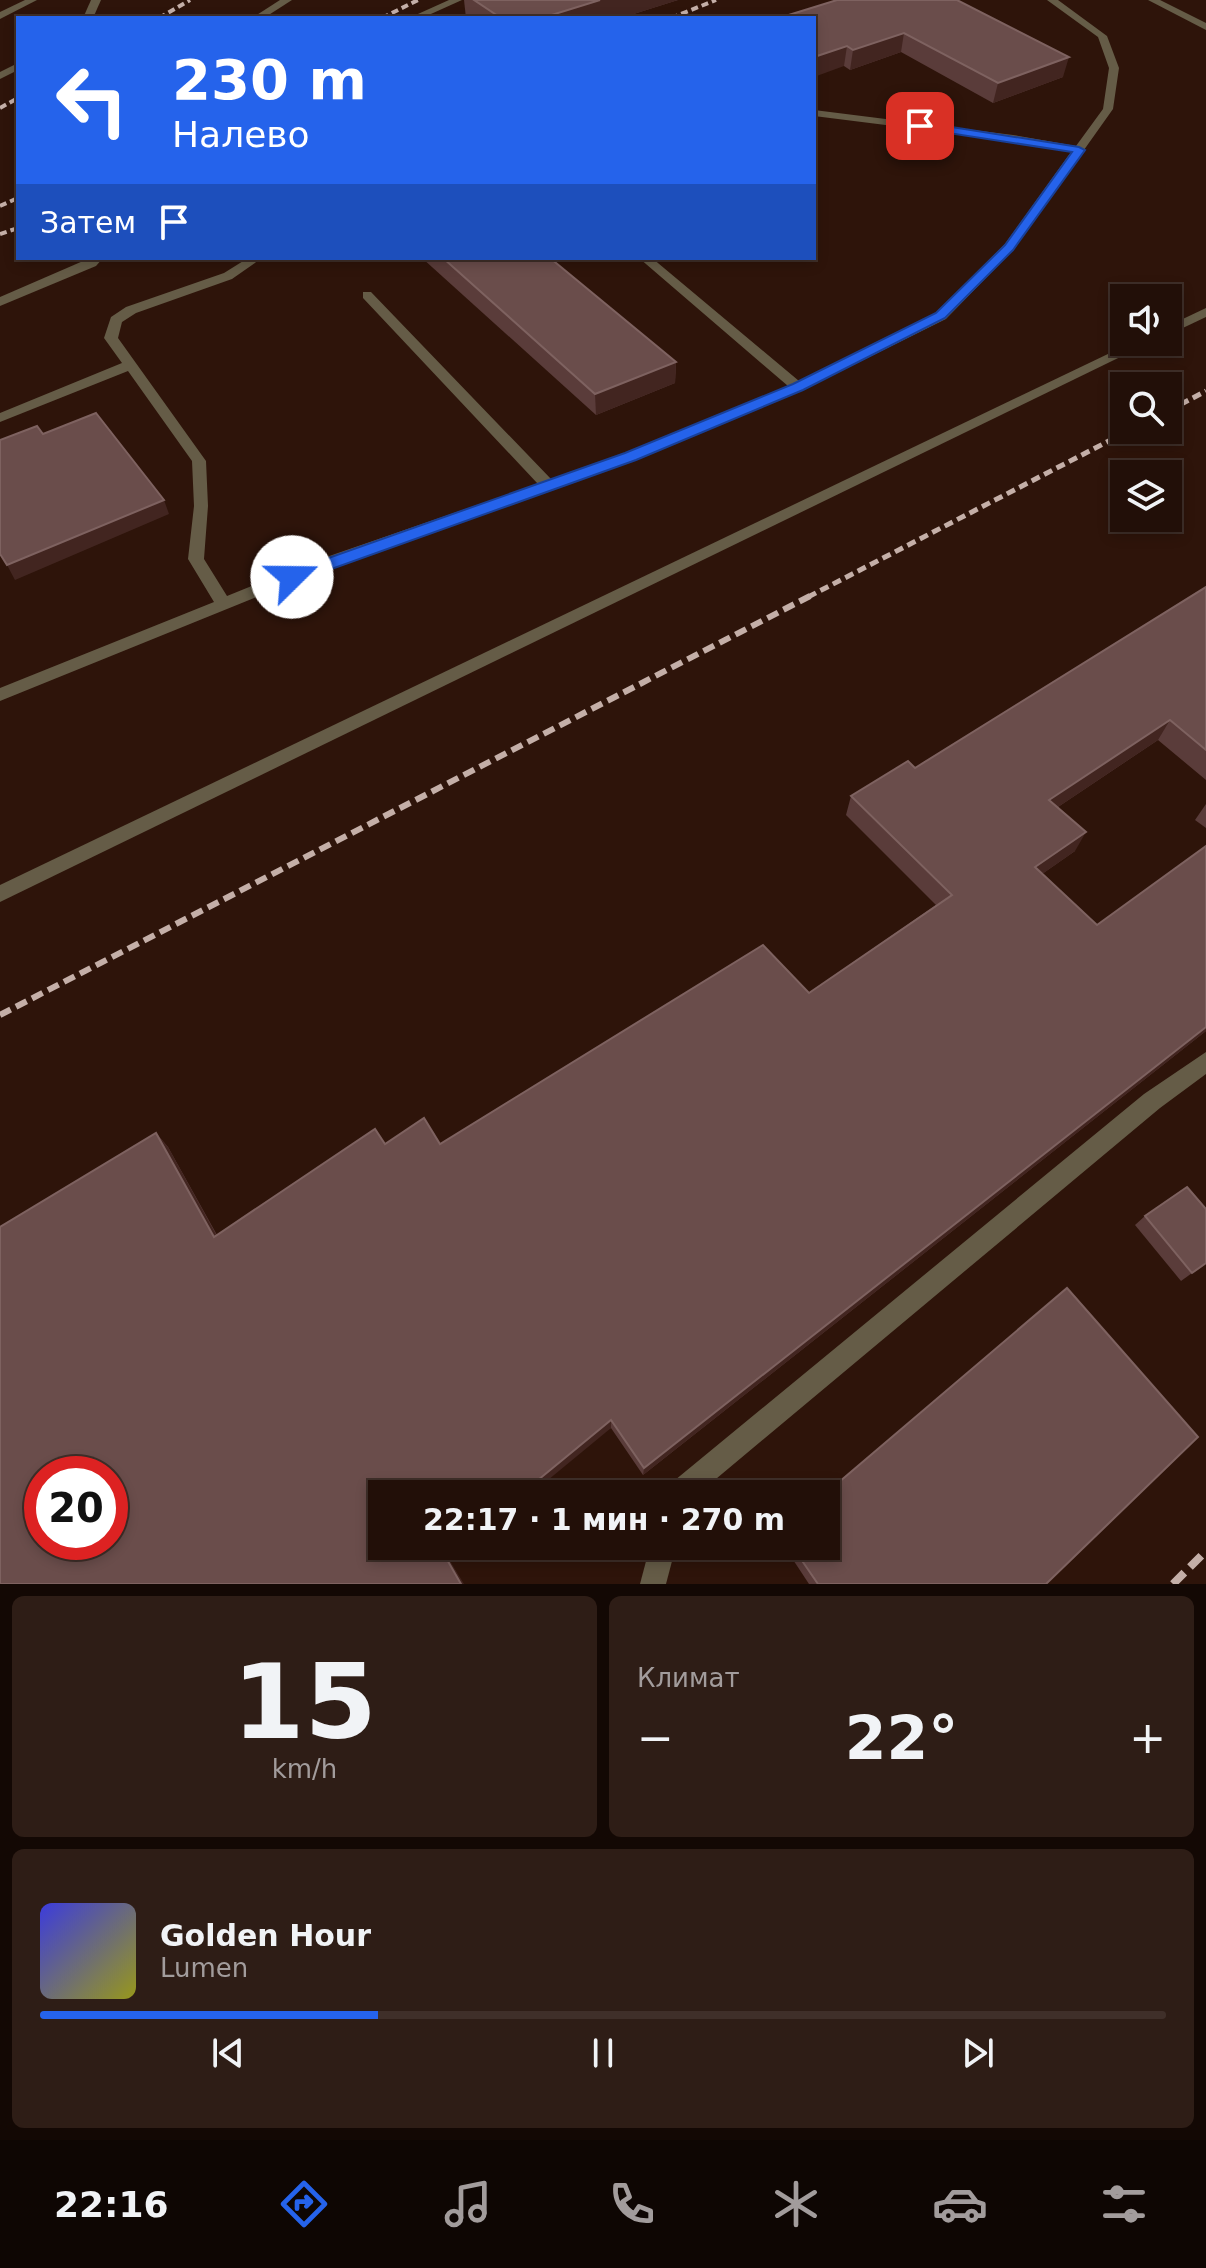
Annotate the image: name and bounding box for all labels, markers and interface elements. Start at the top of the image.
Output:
text: 230 m [172,47,367,112]
icon: left [40,48,144,152]
pin [886,92,954,160]
icon: arrive [898,104,942,148]
text: Налево [172,114,310,155]
icon: arrive [152,200,196,244]
text: Затем [40,205,136,240]
map controls [1110,284,1182,532]
button: sound [1110,284,1182,356]
button: search [1110,372,1182,444]
button: layers [1110,460,1182,532]
position arrow [250,535,334,619]
speed limit sign: 20 [24,1456,128,1560]
text: 22:17 · 1 мин · 270 m [423,1502,785,1537]
text: 15 [232,1641,377,1763]
text: Климат [637,1663,740,1693]
text: 22° [845,1703,958,1773]
text: − [637,1712,674,1763]
text: + [1129,1712,1166,1763]
text: km/h [272,1754,337,1784]
text: Golden Hour [160,1918,371,1953]
text: Lumen [160,1953,248,1983]
icon: previous [206,2031,250,2075]
icon: pause [581,2031,625,2075]
icon: next [956,2031,1000,2075]
icon: directions [276,2176,332,2232]
icon: music [440,2176,496,2232]
icon: phone [604,2176,660,2232]
icon: climate [768,2176,824,2232]
icon: car [932,2176,988,2232]
icon: filters [1096,2176,1152,2232]
text: 22:16 [54,2184,169,2225]

